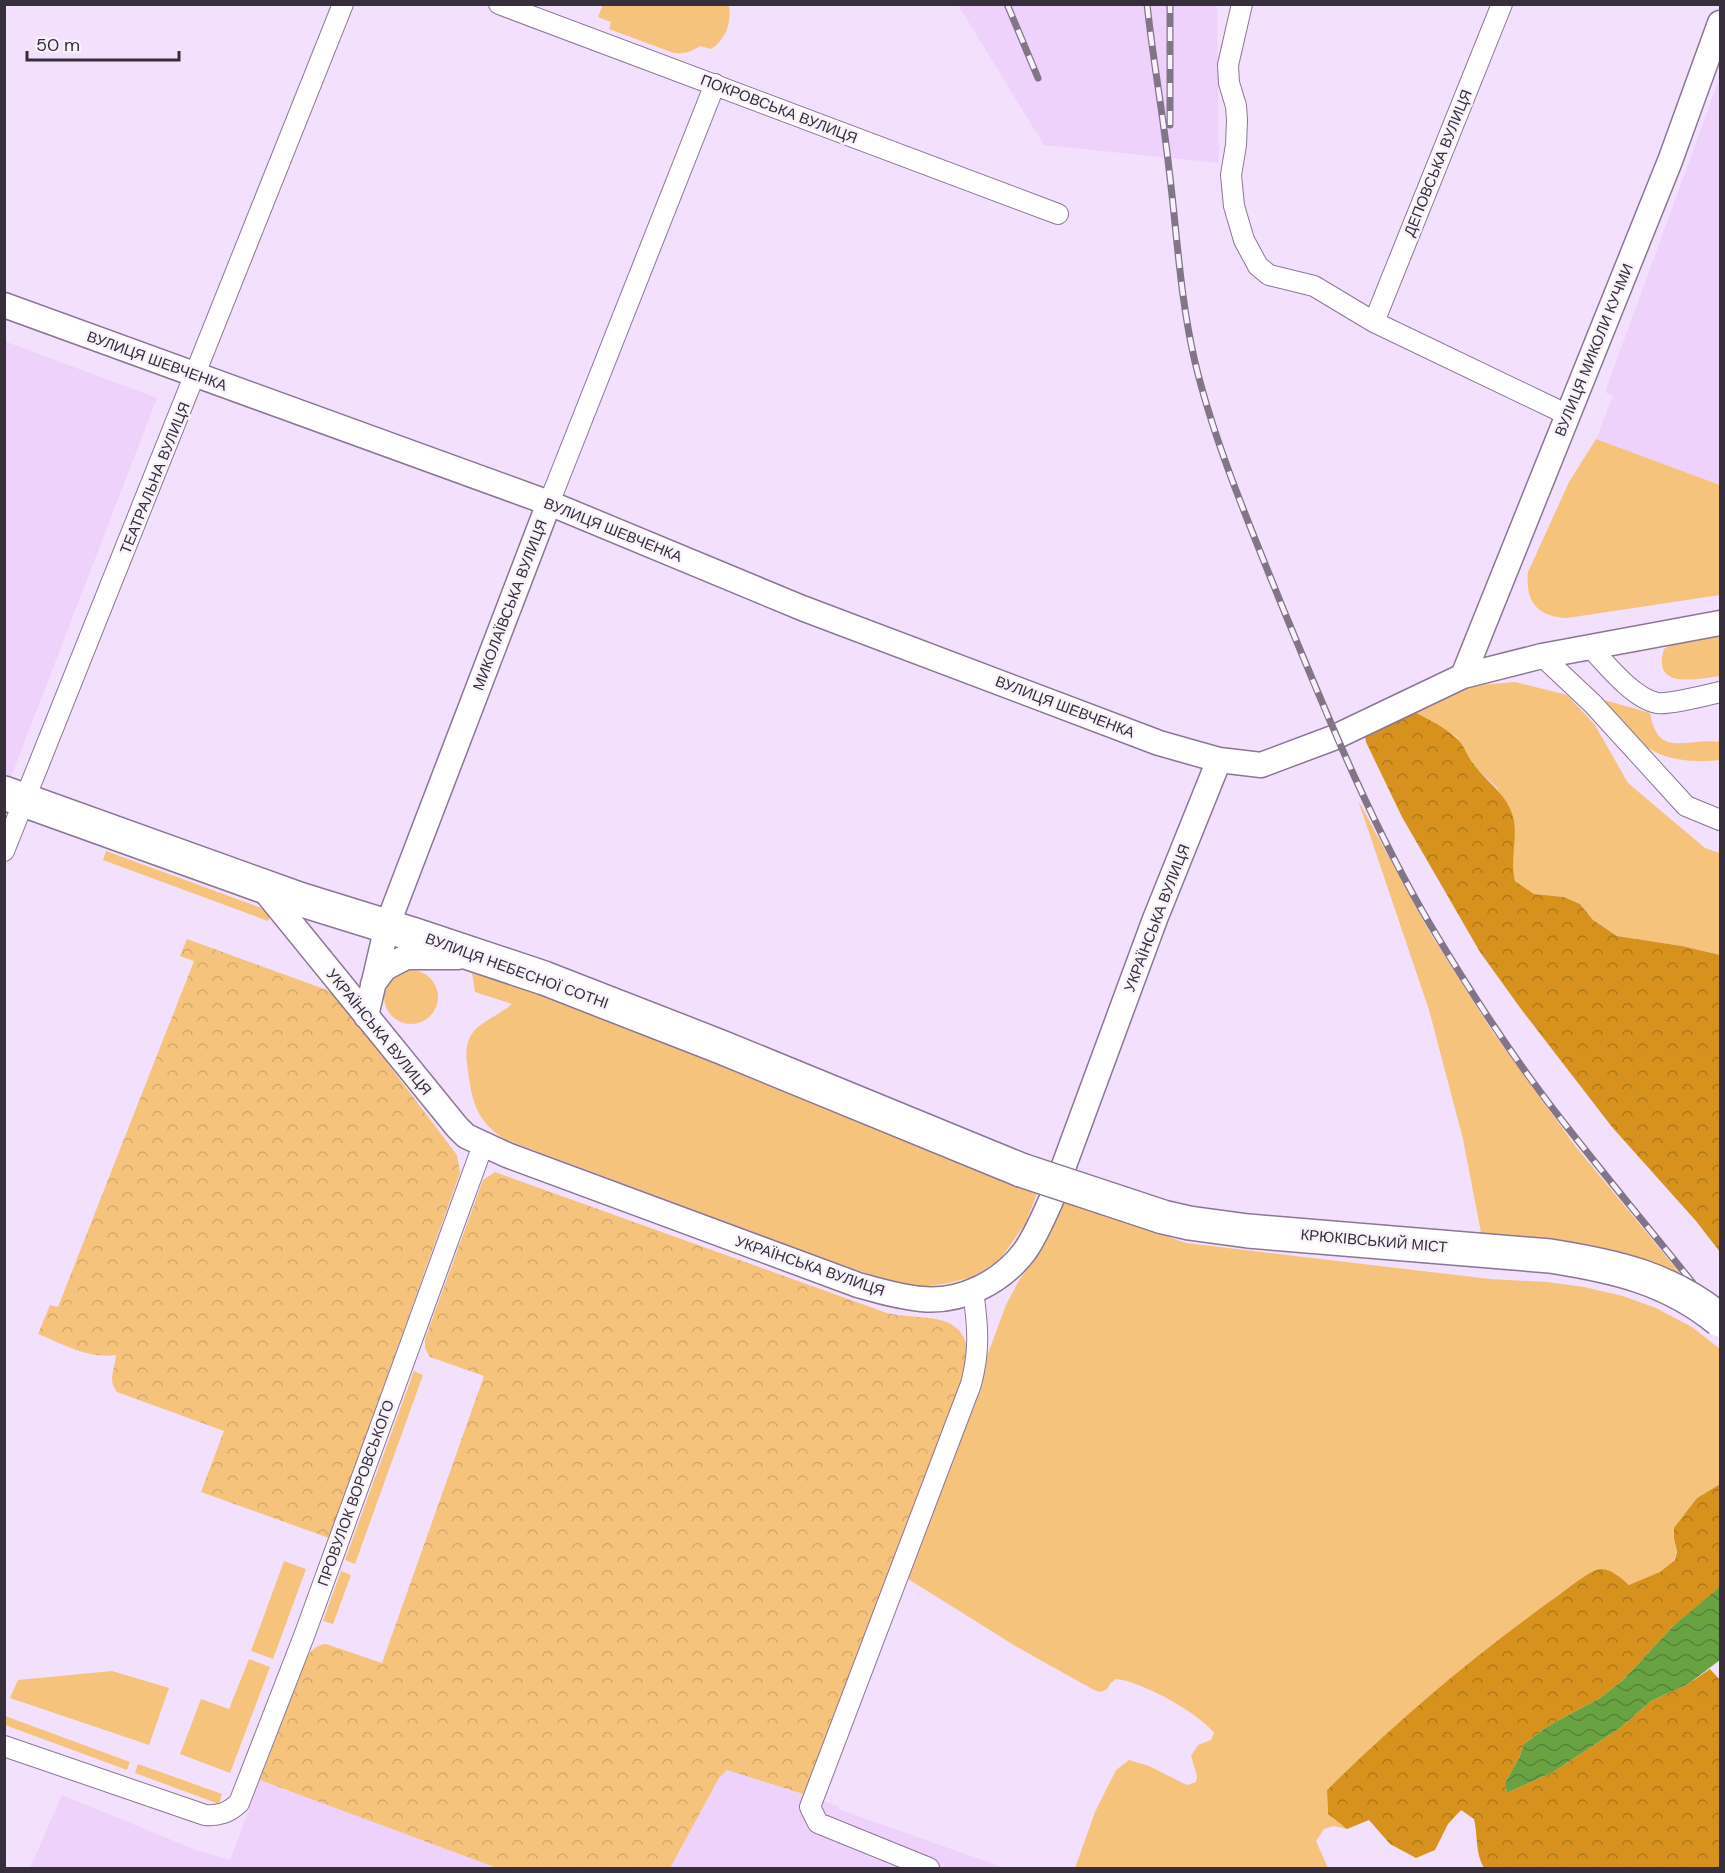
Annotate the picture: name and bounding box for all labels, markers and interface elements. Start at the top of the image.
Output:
scale bar [27,24,178,62]
text: 50 m [36,33,80,57]
street label: ПОКРОВСЬКА ВУЛИЦЯ [698,70,860,148]
street label: ДЕПОВСЬКА ВУЛИЦЯ [1399,87,1477,239]
street label: ВУЛИЦЯ МИКОЛИ КУЧМИ [1550,261,1638,439]
street label: ВУЛИЦЯ ШЕВЧЕНКА [84,326,230,396]
street label: ТЕАТРАЛЬНА ВУЛИЦЯ [115,399,195,557]
street label: ВУЛИЦЯ ШЕВЧЕНКА [541,493,685,567]
street label: МИКОЛАЇВСЬКА ВУЛИЦЯ [468,517,552,693]
street label: ВУЛИЦЯ ШЕВЧЕНКА [992,671,1138,743]
street label: УКРАЇНСЬКА ВУЛИЦЯ [1120,841,1194,995]
street label: ВУЛИЦЯ НЕБЕСНОЇ СОТНІ [423,928,611,1014]
street label: УКРАЇНСЬКА ВУЛИЦЯ [322,965,436,1099]
street label: КРЮКІВСЬКИЙ МІСТ [1300,1225,1448,1257]
street label: УКРАЇНСЬКА ВУЛИЦЯ [733,1231,887,1301]
street label: ПРОВУЛОК ВОРОВСЬКОГО [313,1397,399,1589]

